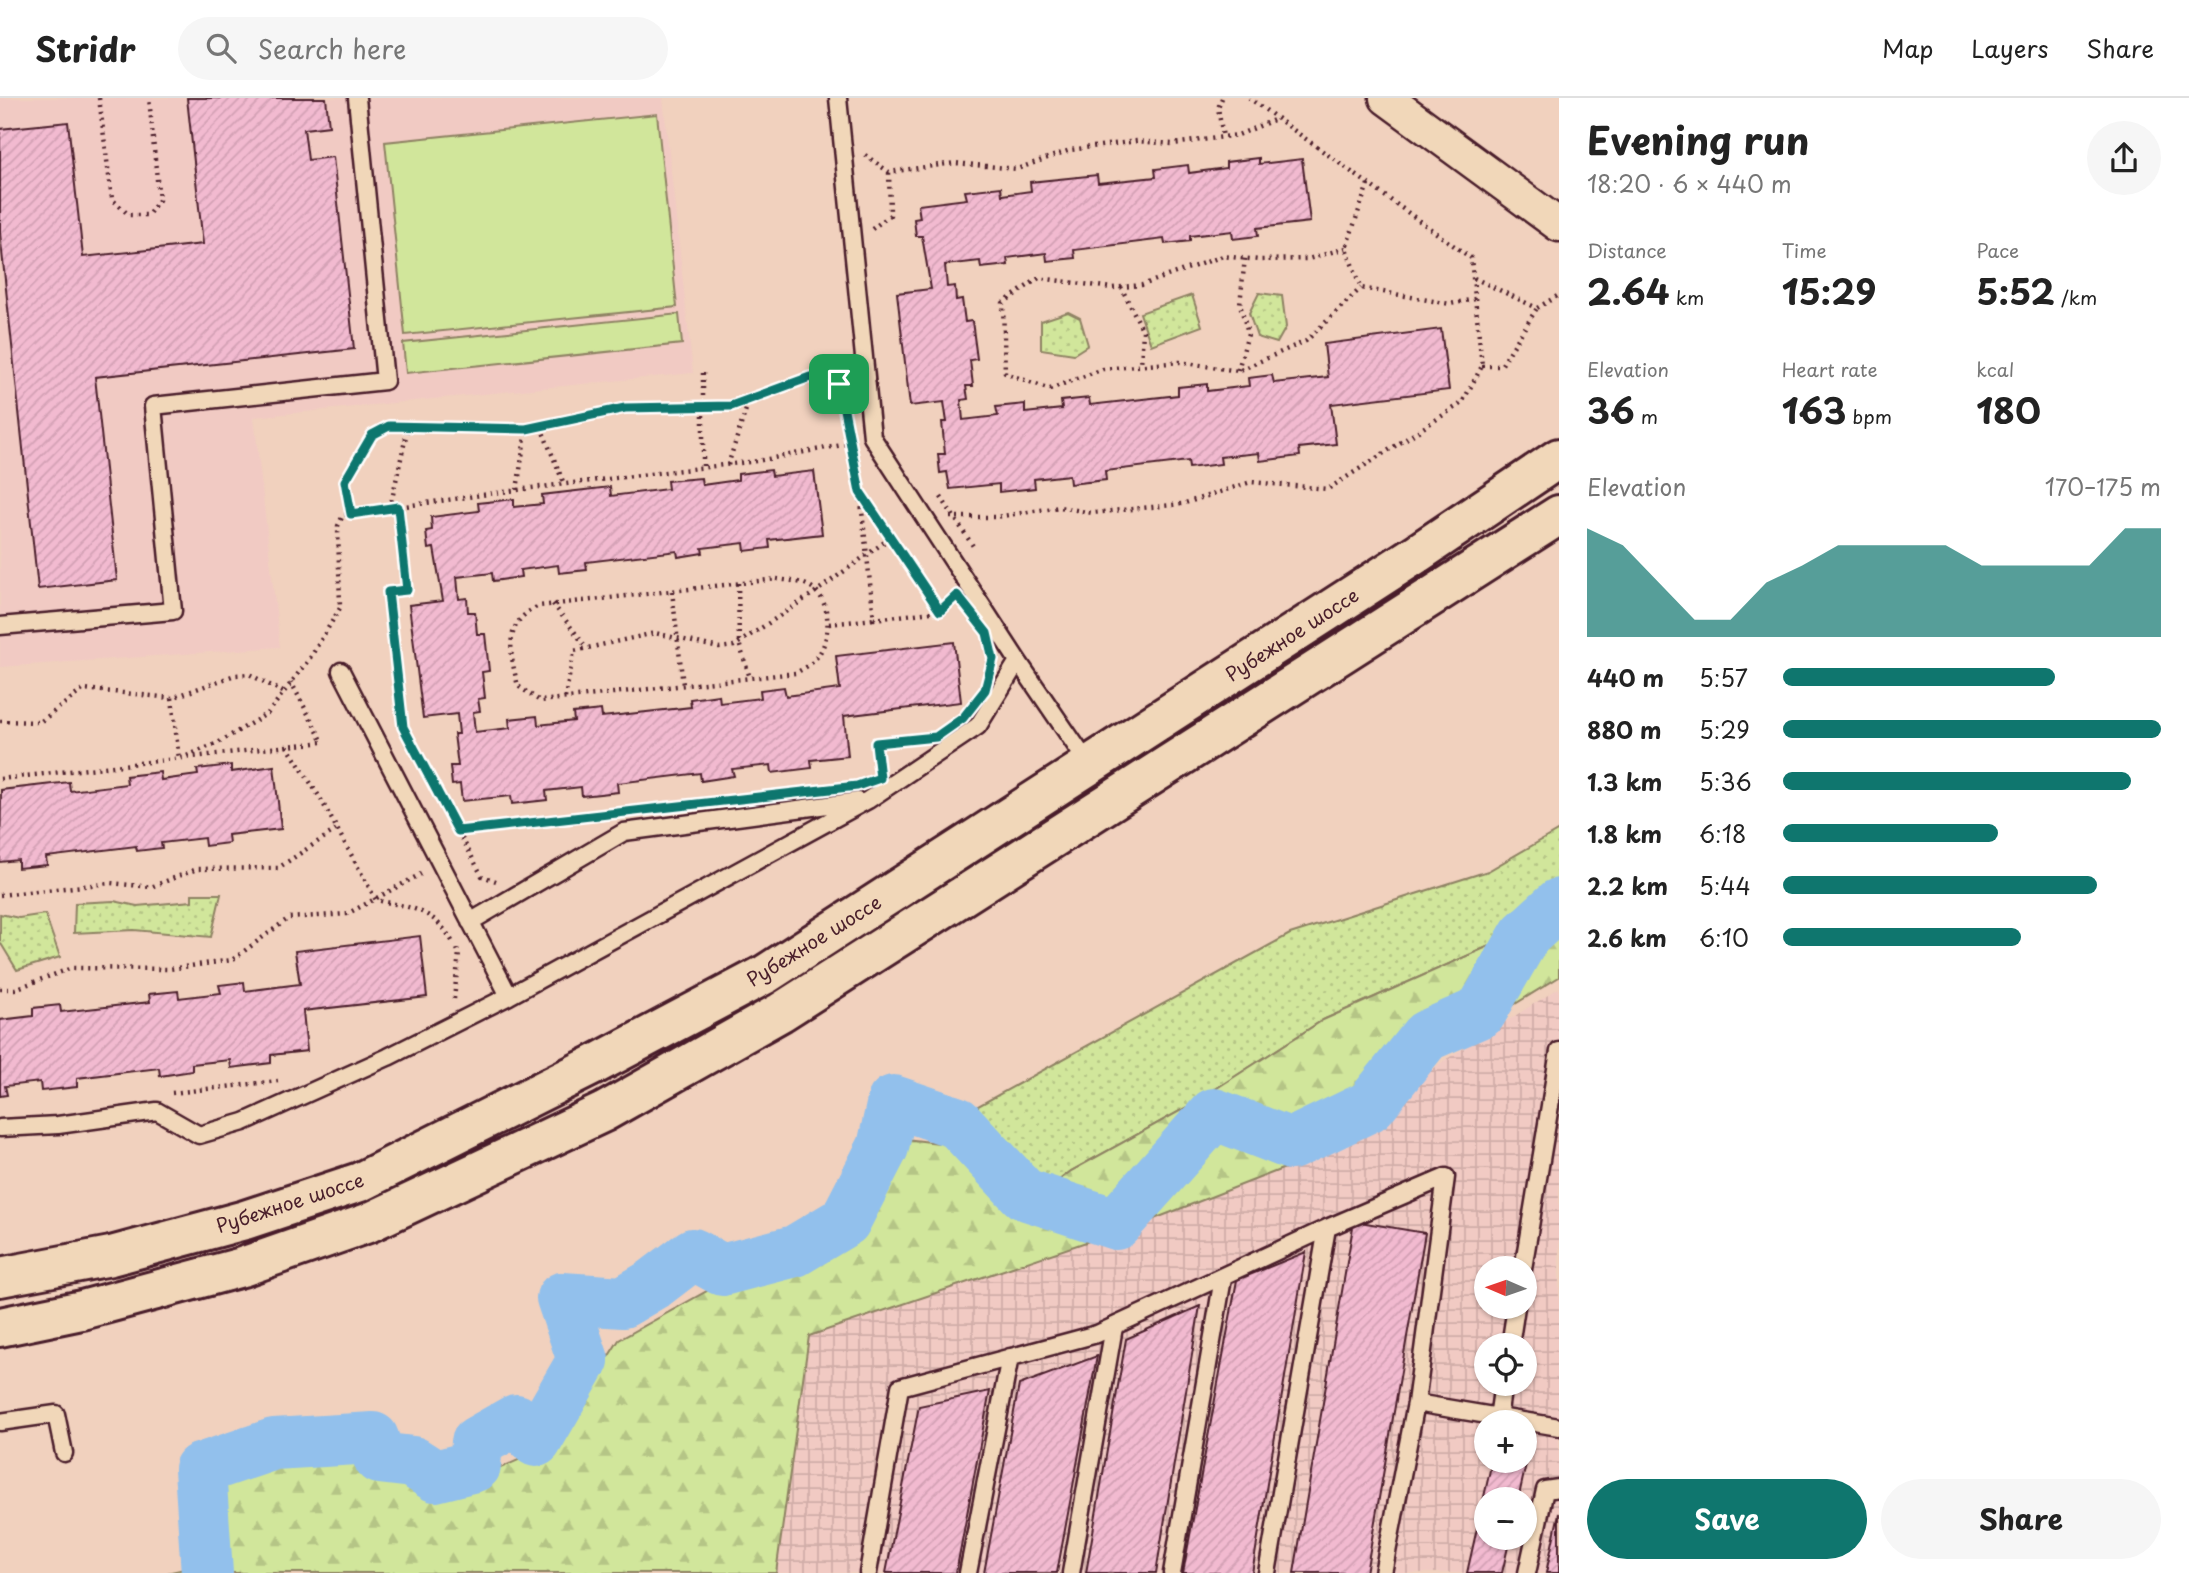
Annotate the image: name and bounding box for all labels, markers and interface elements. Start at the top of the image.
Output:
search box [178,17,668,80]
text: Stridr [35,23,136,73]
icon: search [202,29,240,67]
text: Search here [258,29,406,68]
text: Map [1882,30,1933,66]
text: Layers [1971,30,2048,66]
text: Share [2086,30,2154,66]
text: Evening run [1587,111,1809,168]
button: share [2087,121,2161,195]
text: 18:20 · 6 × 440 m [1587,166,1792,201]
text: Distance [1587,236,1667,264]
text: Time [1782,236,1827,264]
text: Pace [1976,236,2019,264]
text: 2.64 [1587,264,1670,317]
text: 15:29 [1782,264,1876,317]
text: 5:52 [1976,264,2055,317]
text: km [1670,283,1704,311]
text: /km [2055,283,2097,311]
pin [809,354,869,414]
text: Elevation [1587,355,1669,383]
text: Heart rate [1782,355,1878,383]
text: kcal [1976,355,2014,383]
icon: arrive [820,365,858,403]
text: 36 [1587,383,1635,436]
text: 163 [1782,383,1846,436]
text: 180 [1976,383,2041,436]
text: m [1635,402,1658,430]
text: bpm [1846,402,1892,430]
text: Elevation [1587,469,1686,504]
text: 170–175 m [2045,469,2161,504]
street label: Рубежное шоссе [1219,580,1364,688]
text: 440 m [1587,660,1664,695]
text: 5:57 [1699,660,1748,695]
text: 880 m [1587,712,1662,747]
text: 5:29 [1699,712,1750,747]
text: 1.3 km [1587,764,1662,799]
text: 5:36 [1699,764,1752,799]
text: 1.8 km [1587,816,1662,851]
text: 6:18 [1699,816,1746,851]
text: 2.2 km [1587,868,1668,903]
text: 5:44 [1699,868,1751,903]
street label: Рубежное шоссе [741,887,886,993]
text: 2.6 km [1587,920,1667,955]
text: 6:10 [1699,920,1749,955]
street label: Рубежное шоссе [212,1165,367,1239]
north arrow [1474,1256,1536,1320]
map controls [1474,1256,1537,1550]
button: locate [1474,1333,1537,1396]
button: + [1474,1410,1537,1473]
button: Save [1587,1479,1867,1559]
button: Share [1881,1479,2161,1559]
button: − [1474,1487,1537,1550]

